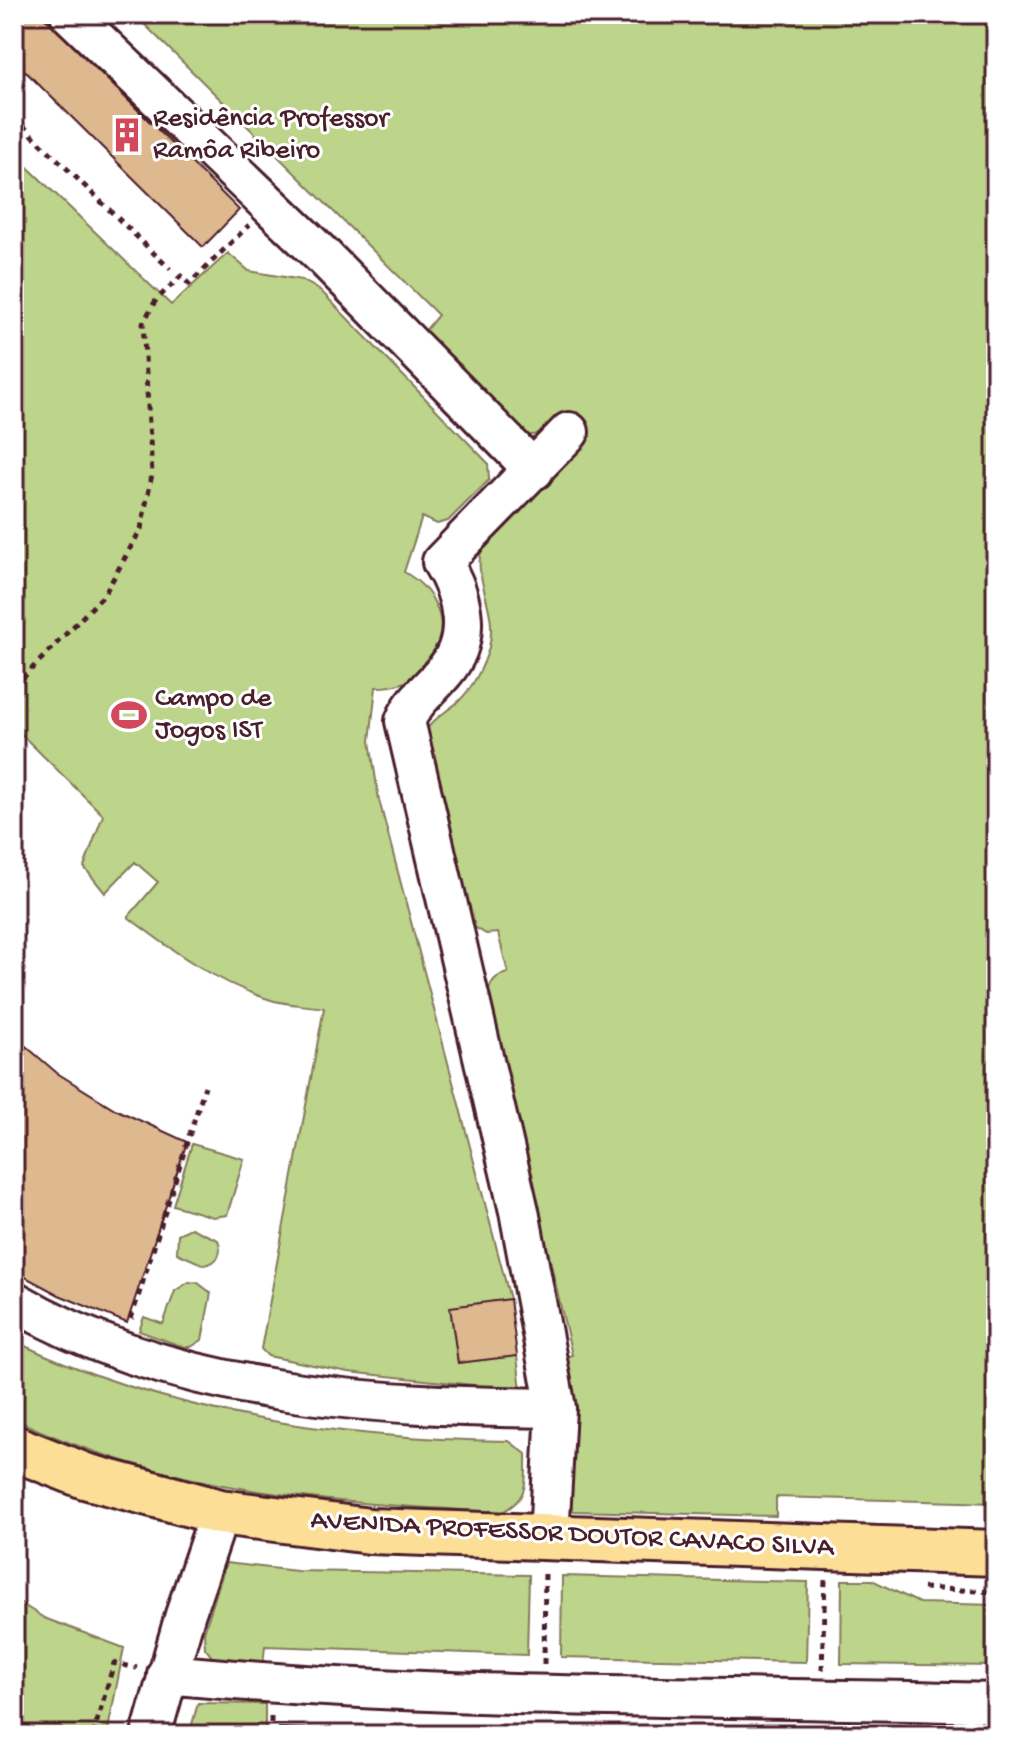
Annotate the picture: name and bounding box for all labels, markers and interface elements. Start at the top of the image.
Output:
place label: Residência Professor Ramôa Ribeiro [153,103,390,168]
building icon: Residência Professor Ramôa Ribeiro [108,116,146,154]
place label: Campo de Jogos IST [155,683,272,748]
sports icon: Campo de Jogos IST [110,696,148,734]
street label: AVENIDA PROFESSOR DOUTOR CAVACO SILVA [310,1505,836,1565]

